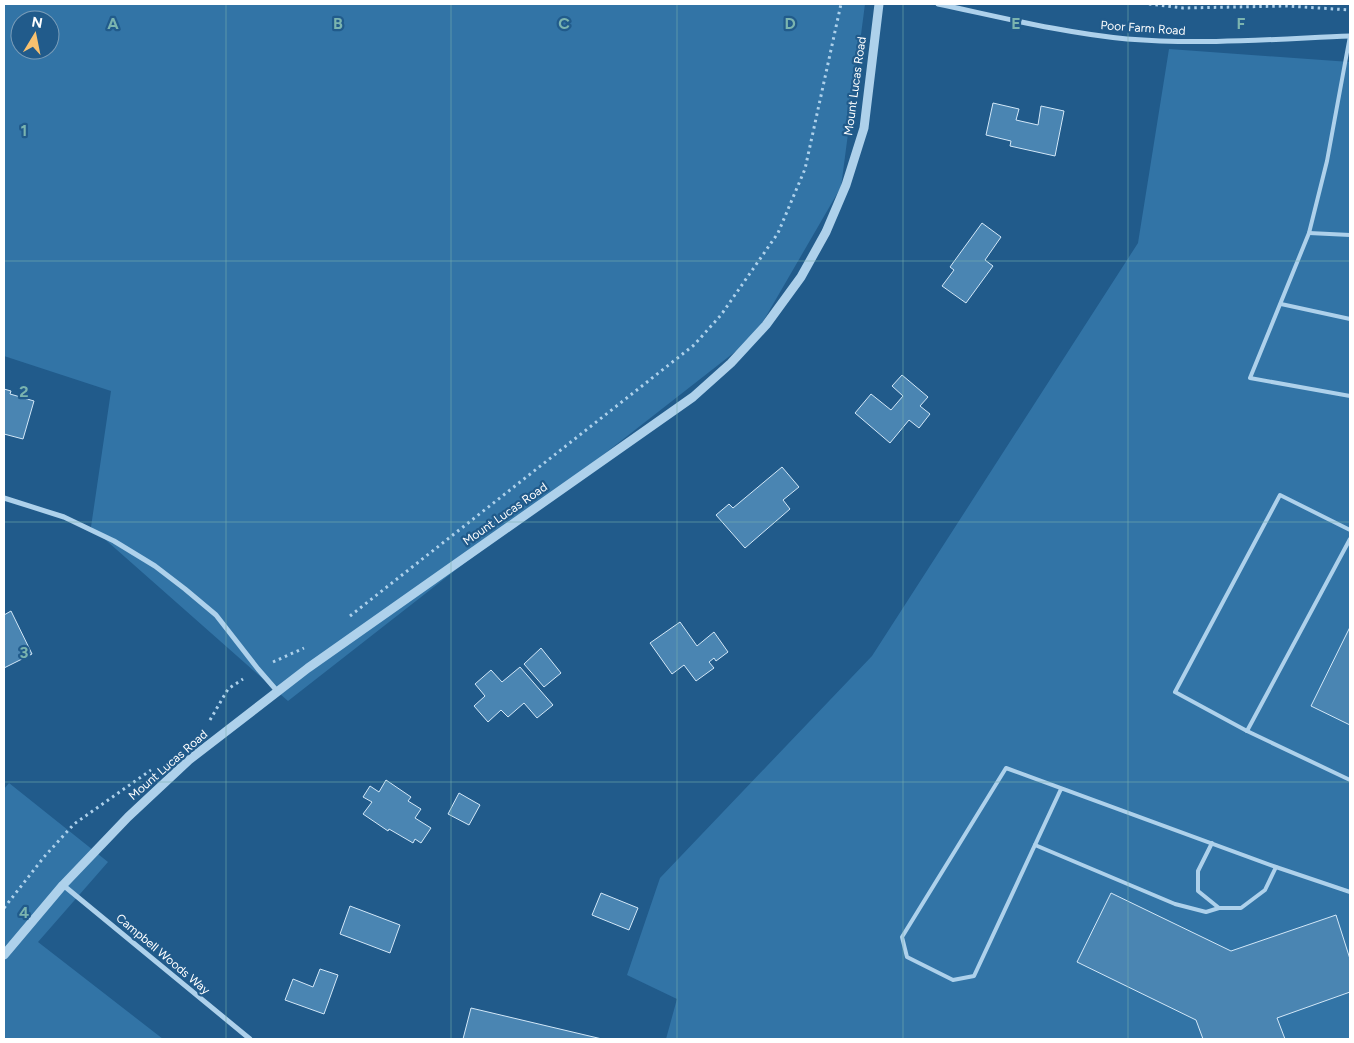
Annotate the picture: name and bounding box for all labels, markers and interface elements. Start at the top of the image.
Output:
north arrow [10,10,60,60]
text: N [30,13,44,32]
text: A [107,14,119,33]
text: B [333,14,343,33]
text: C [558,14,570,33]
text: D [784,14,796,33]
text: E [1011,14,1021,33]
text: F [1237,14,1246,33]
street label: Poor Farm Road [1100,18,1186,38]
street label: Mount Lucas Road [841,36,869,136]
text: 1 [21,121,27,140]
text: 2 [19,382,29,401]
street label: Mount Lucas Road [460,480,550,548]
text: 3 [20,643,29,662]
street label: Mount Lucas Road [126,727,210,803]
text: 4 [19,903,29,922]
street label: Campbell Woods Way [113,911,213,998]

